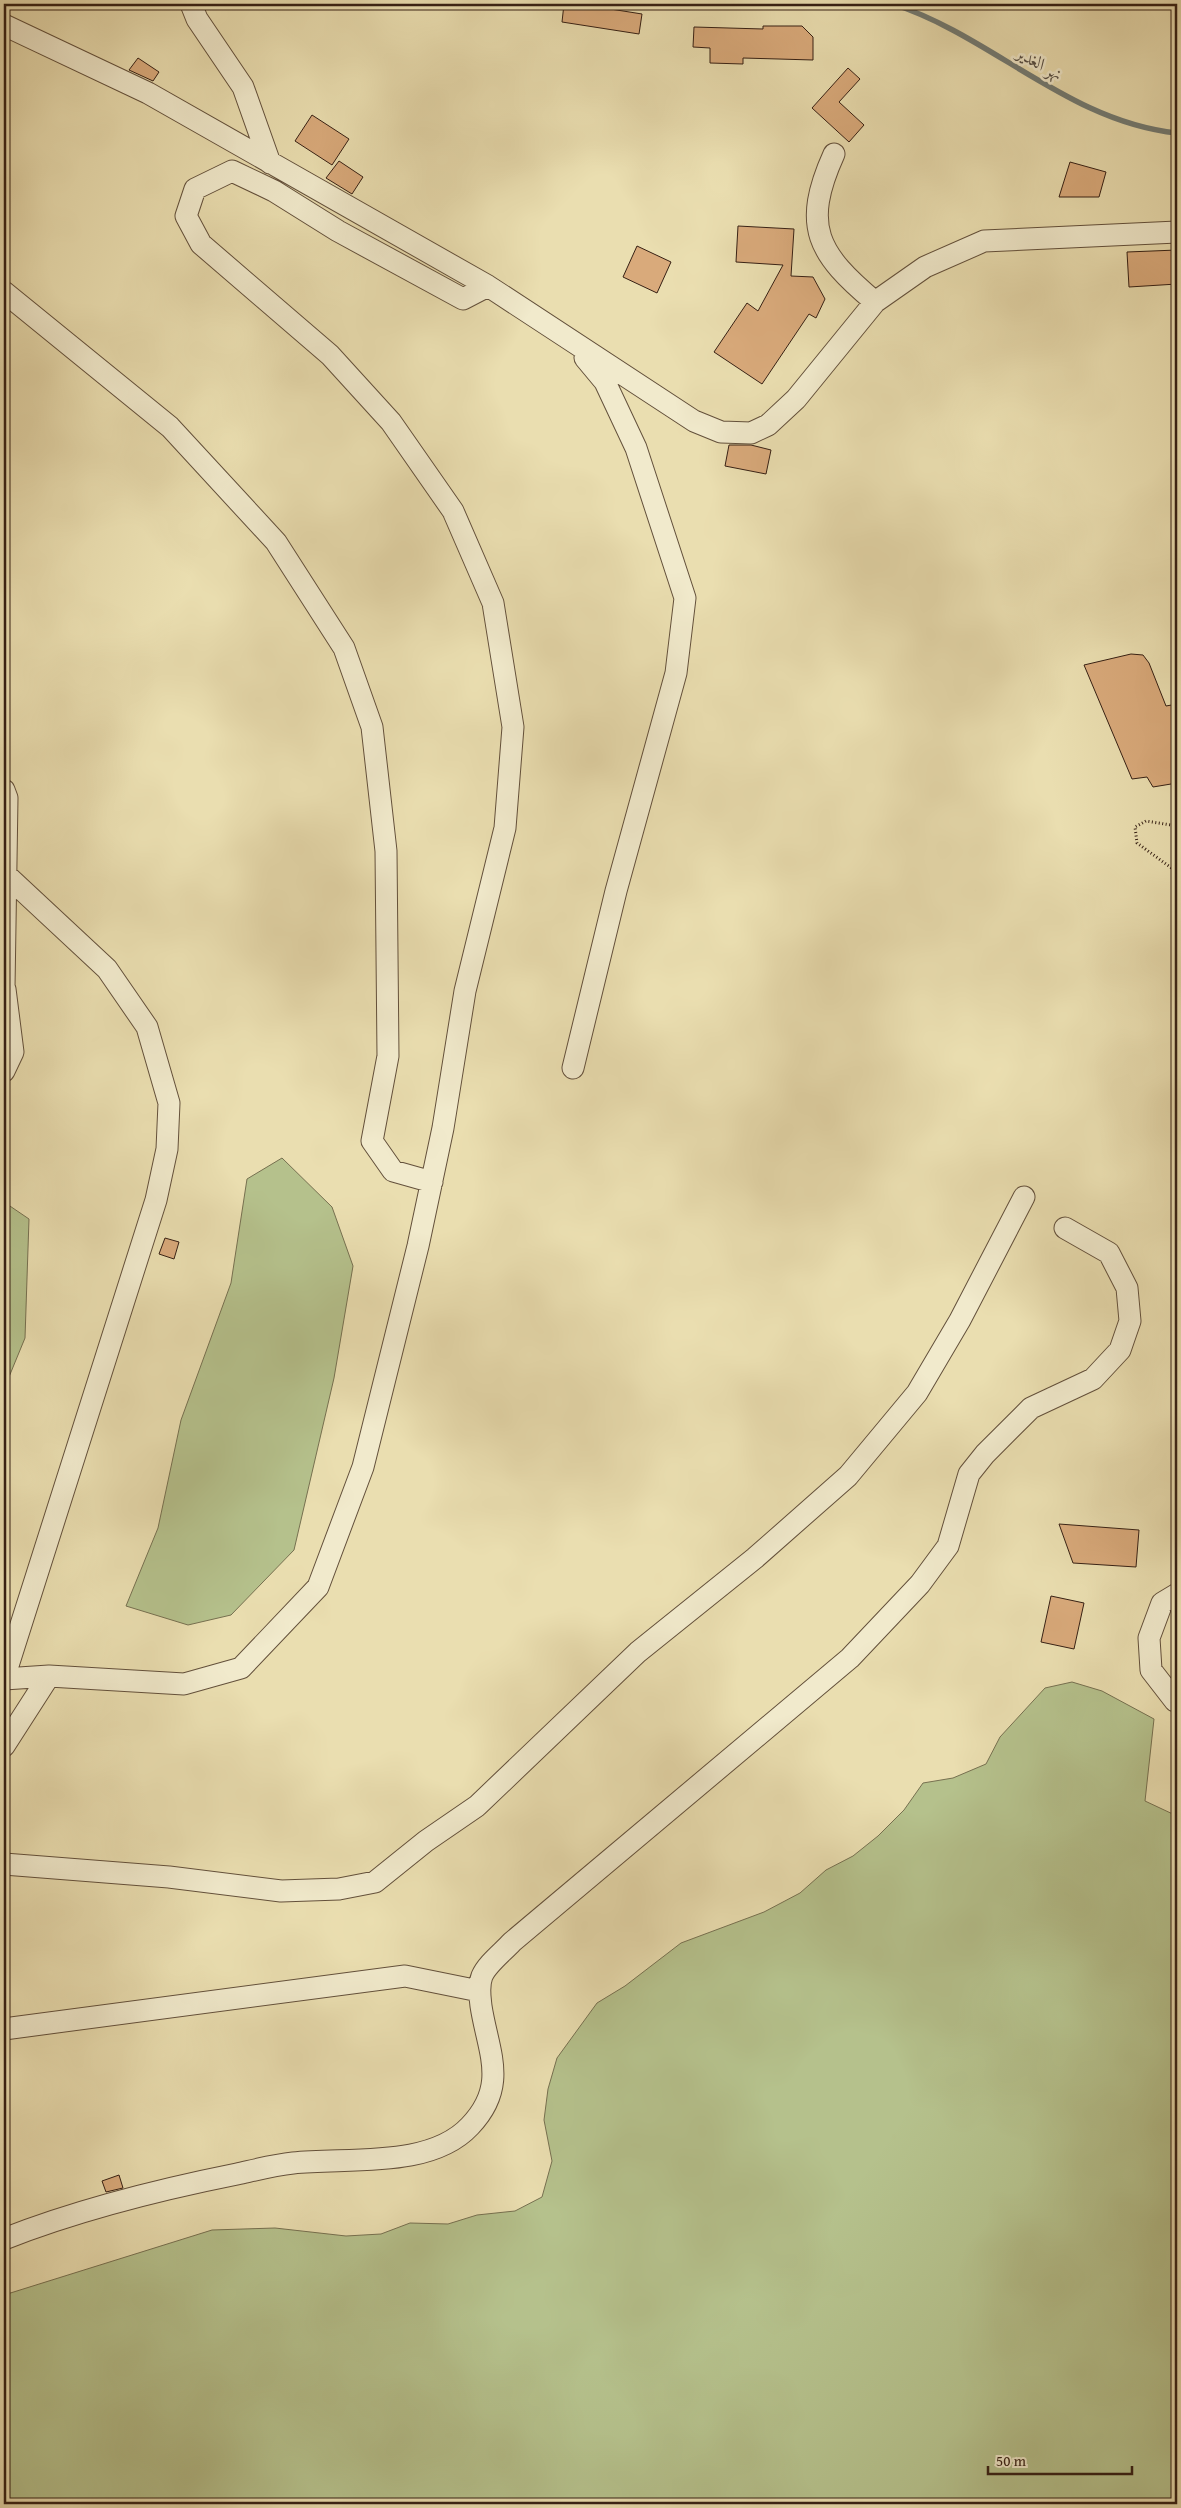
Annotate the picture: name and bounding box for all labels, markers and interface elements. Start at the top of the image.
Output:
water label: نهر الغدير [1010,38,1068,87]
scale bar [988,2443,1132,2475]
text: 50 m [996,2450,1027,2471]

